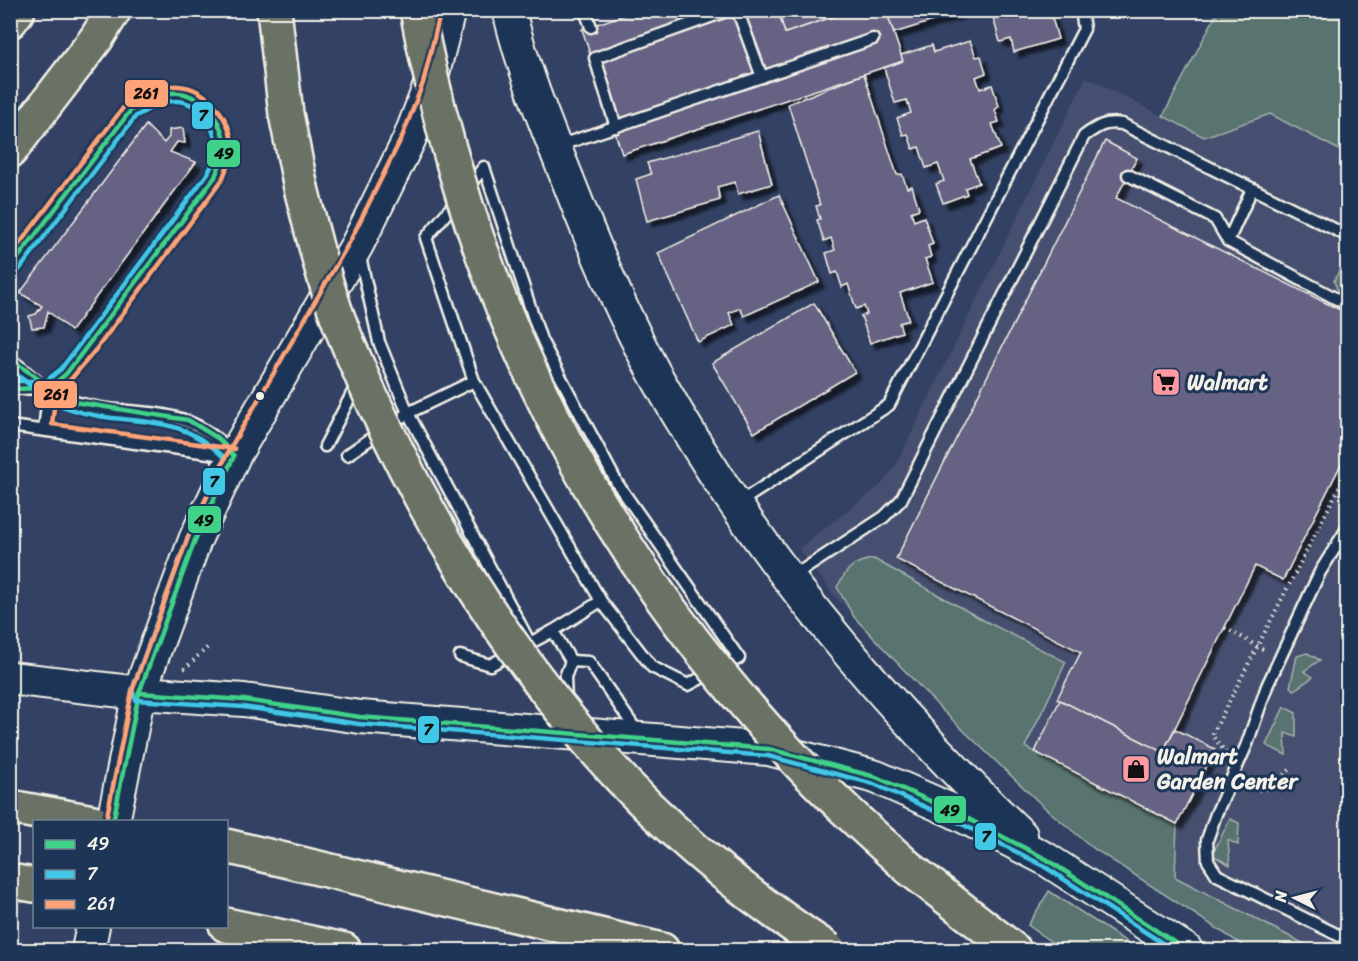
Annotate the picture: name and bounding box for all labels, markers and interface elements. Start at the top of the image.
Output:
line badge: 261 [124,79,169,108]
text: 261 [132,79,159,108]
line badge: 7 [191,101,214,130]
text: 7 [198,101,209,130]
line badge: 49 [206,139,241,168]
text: 49 [213,139,234,168]
place label: Walmart [1187,363,1268,402]
supermarket icon: Walmart [1150,366,1182,398]
line badge: 261 [33,380,78,409]
text: 261 [42,380,69,409]
unlabelled marker [254,390,266,402]
line badge: 7 [202,467,226,496]
text: 7 [209,467,220,496]
line badge: 49 [187,505,222,534]
text: 49 [193,506,214,535]
line badge: 7 [417,715,440,744]
text: 7 [423,715,434,744]
place label: Walmart Garden Center [1156,737,1299,801]
shop icon: Walmart Garden Center [1120,753,1152,785]
line badge: 49 [933,795,967,824]
text: 49 [939,796,960,825]
legend [33,820,228,928]
line badge: 7 [974,822,997,851]
text: 7 [981,822,992,851]
text: 49 [87,828,109,860]
text: 7 [87,858,99,890]
north arrow [1265,868,1325,928]
text: 261 [87,888,116,920]
text: N [1265,889,1296,905]

